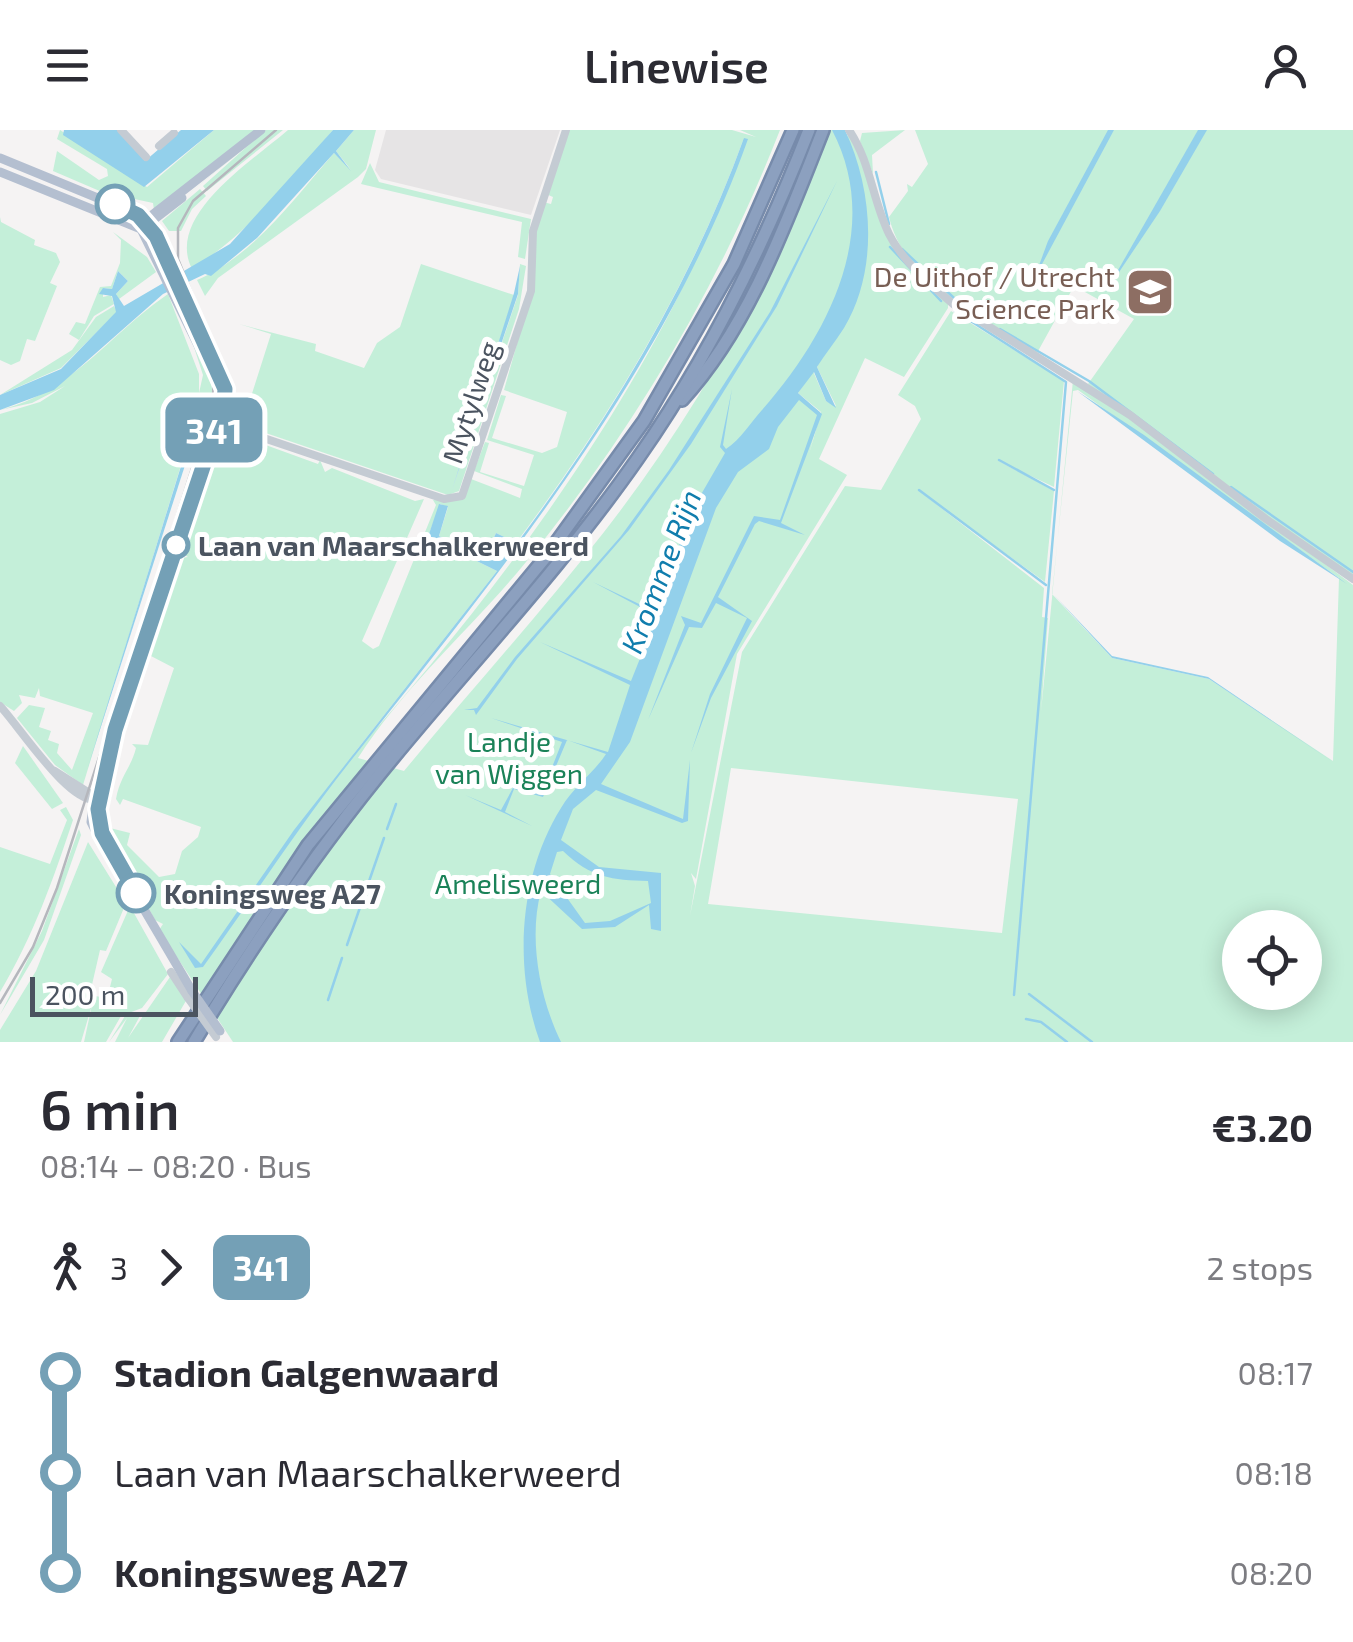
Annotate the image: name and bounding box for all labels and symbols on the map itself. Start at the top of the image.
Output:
unlabelled marker [96,185,134,223]
place label: De Uithof / Utrecht Science Park [874,259,1115,325]
school or university icon: De Uithof / Utrecht Science Park [1124,266,1176,318]
street label: Mytylweg [434,336,506,467]
line badge: 341 [156,398,272,462]
water label: Kromme Rijn [612,484,708,658]
place label: Laan van Maarschalkerweerd [198,528,589,562]
marker: Laan van Maarschalkerweerd [163,532,189,558]
park label: Landje van Wiggen [435,724,583,790]
park label: Amelisweerd [435,866,601,900]
marker: Koningsweg A27 [117,874,155,912]
place label: Koningsweg A27 [164,876,381,910]
scale bar [30,972,198,1016]

